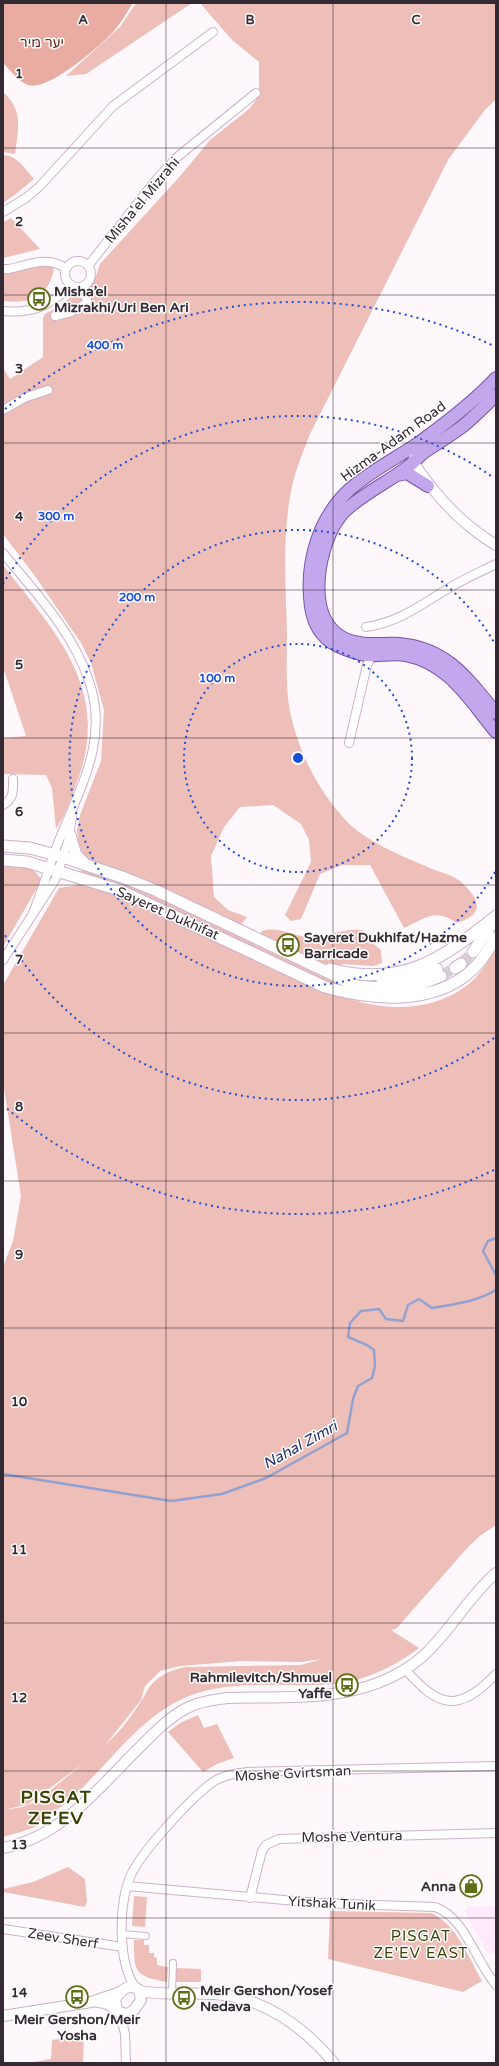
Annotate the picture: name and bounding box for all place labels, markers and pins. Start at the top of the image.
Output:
place label: Misha’el Mizrakhi/Uri Ben Ari [54,283,189,316]
bus stop icon: Misha’el Mizrakhi/Uri Ben Ari [26,286,52,312]
centre of rings [291,751,305,765]
place label: Sayeret Dukhifat/Hazme Barricade [304,929,467,962]
bus stop icon: Sayeret Dukhifat/Hazme Barricade [275,932,301,958]
place label: Rahmilevitch/Shmuel Yaffe [190,1669,332,1702]
bus stop icon: Rahmilevitch/Shmuel Yaffe [334,1672,360,1698]
shop icon: Anna [458,1873,484,1899]
place label: Anna [421,1878,456,1895]
place label: Meir Gershon/Yosef Nedava [200,1982,333,2015]
bus stop icon: Meir Gershon/Meir Yosha [64,1984,90,2010]
bus stop icon: Meir Gershon/Yosef Nedava [171,1985,197,2011]
place label: Meir Gershon/Meir Yosha [14,2011,141,2044]

